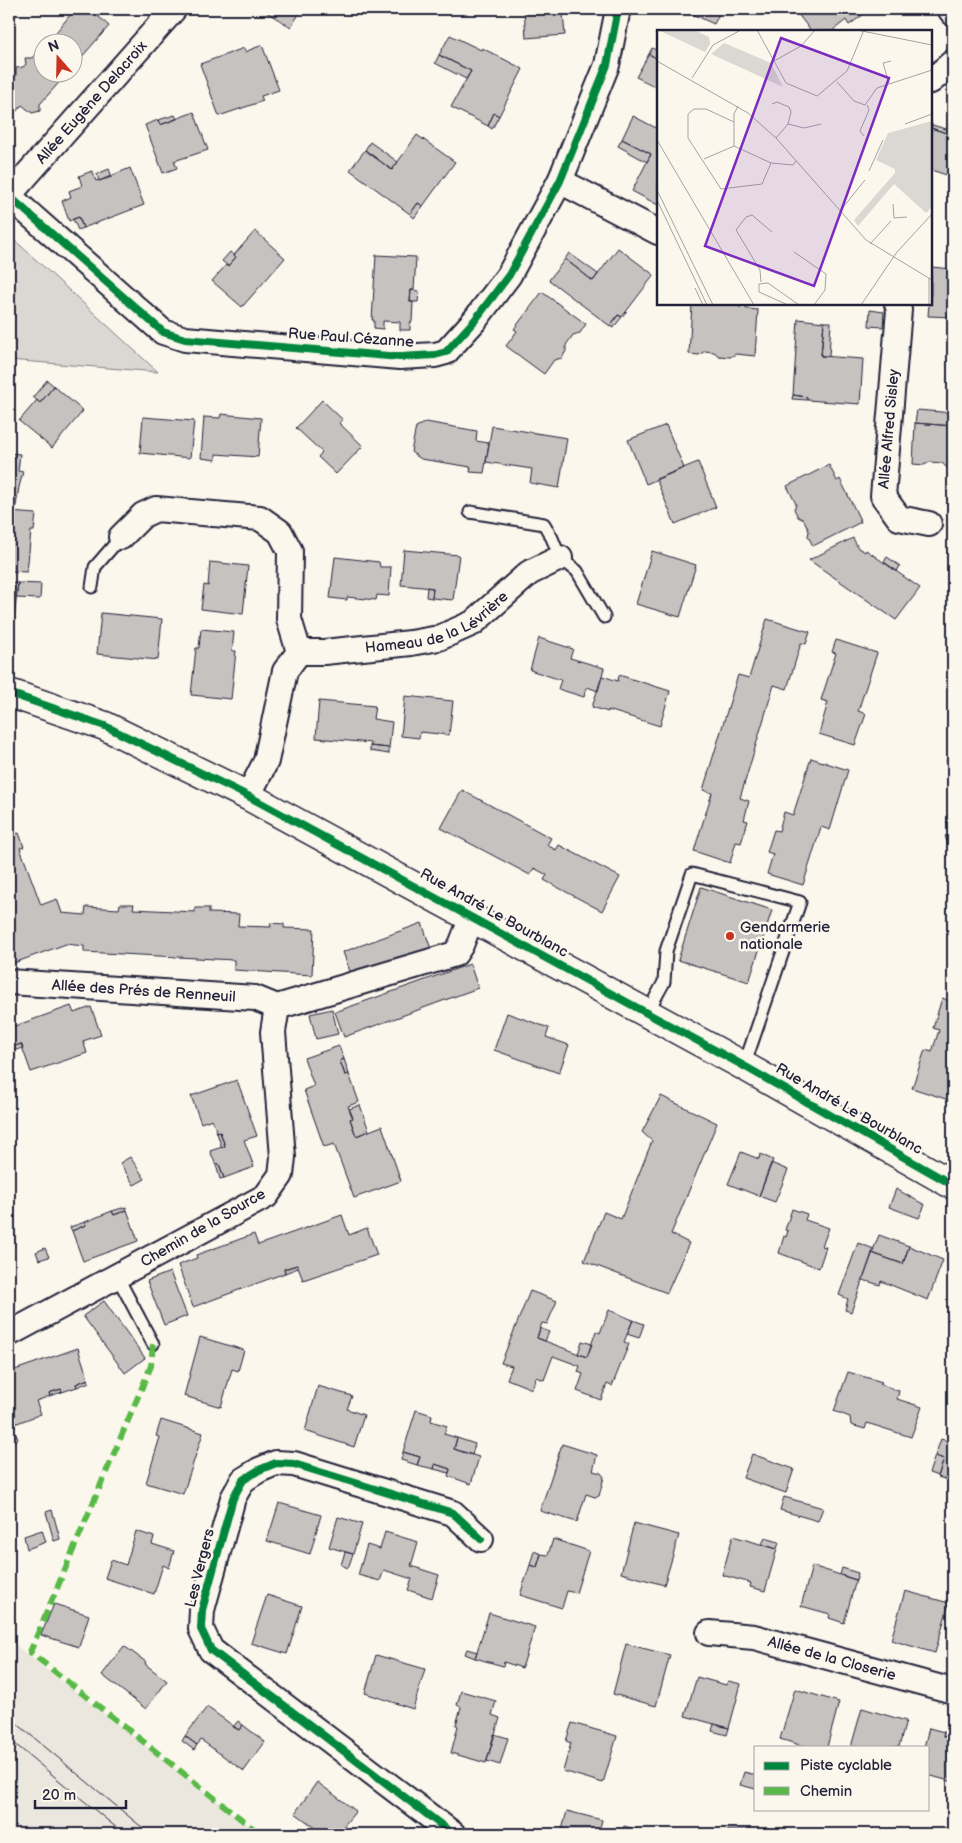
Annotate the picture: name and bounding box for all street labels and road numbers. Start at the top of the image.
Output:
street label: Allée Eugène Delacroix [32,37,151,168]
street label: Rue Paul Cézanne [287,324,415,352]
street label: Allée Alfred Sisley [874,368,904,490]
street label: Hameau de la Lévrière [364,587,512,657]
street label: Rue André Le Bourblanc [417,864,571,962]
street label: Allée des Prés de Renneuil [51,975,236,1006]
street label: Rue André Le Bourblanc [772,1059,926,1159]
street label: Chemin de la Source [137,1184,269,1272]
street label: Les Vergers [181,1526,219,1609]
street label: Allée de la Closerie [766,1632,898,1685]

